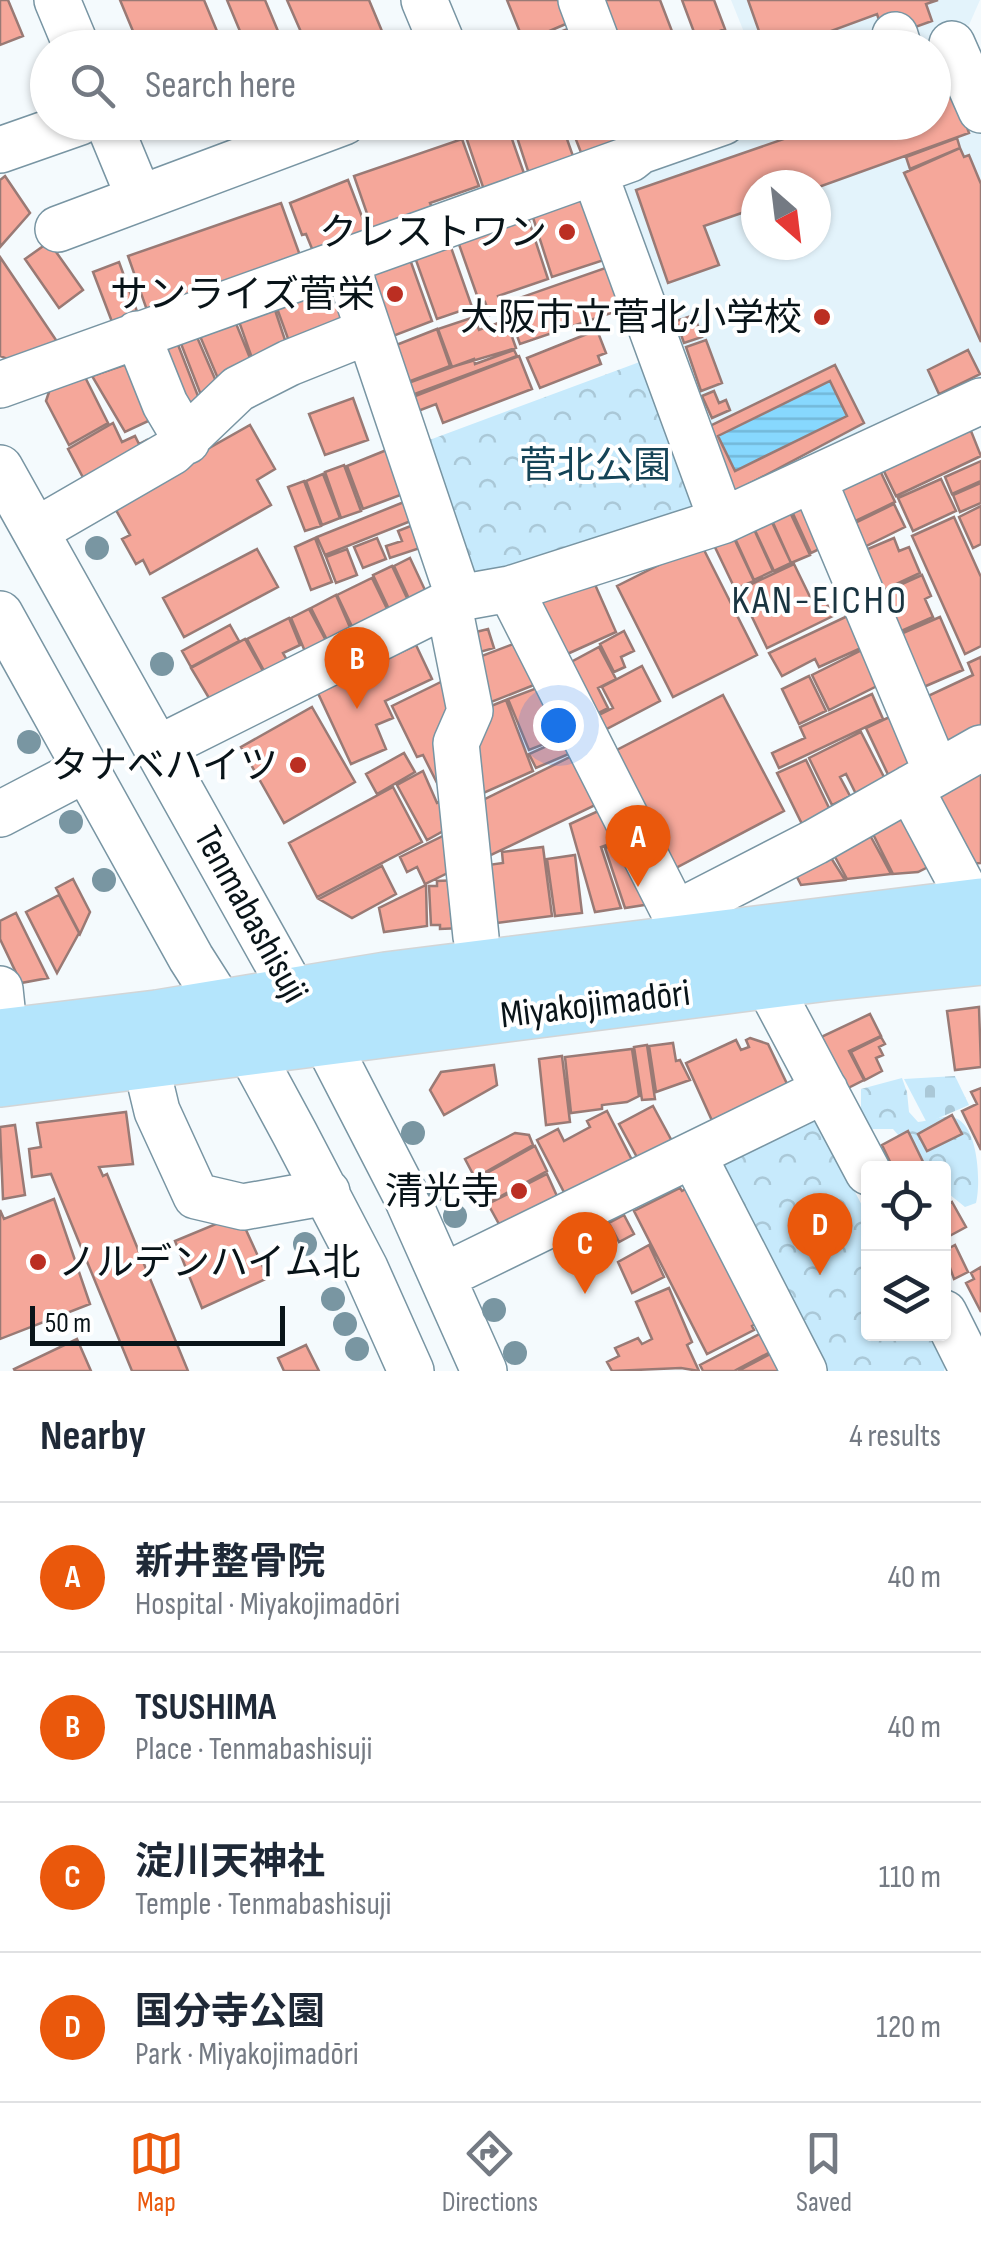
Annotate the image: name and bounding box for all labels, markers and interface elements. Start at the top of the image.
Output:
search box [30,30,951,140]
icon: search [65,58,120,113]
text: Search here [145,63,296,108]
north arrow [741,170,831,260]
place label: クレストワン [319,211,547,256]
marker: クレストワン [556,221,578,243]
place label: サンライズ菅栄 [110,273,375,318]
marker: サンライズ菅栄 [384,283,406,305]
place label: 大阪市立菅北小学校 [460,296,802,341]
marker: 大阪市立菅北小学校 [811,306,833,328]
park label: 菅北公園 [519,444,671,489]
district label: KAN-EICHO [732,577,908,625]
pin: B [324,626,390,709]
your location [533,700,584,751]
place label: タナベハイツ [51,744,278,789]
marker: タナベハイツ [287,754,309,776]
pin: A [606,804,670,887]
street label: Tenmabashisuji [184,819,317,1011]
street label: Miyakojimadōri [498,971,692,1038]
map controls [861,1161,951,1341]
button: locate [861,1161,951,1251]
place label: 清光寺 [385,1170,499,1215]
marker: 清光寺 [508,1180,530,1202]
pin: D [788,1192,852,1275]
pin: C [552,1212,618,1294]
place label: ノルデンハイム北 [58,1241,360,1286]
marker: ノルデンハイム北 [27,1251,49,1273]
button: layers [861,1251,951,1341]
scale bar [30,1301,285,1346]
text: 50 m [45,1307,91,1340]
text: Nearby [40,1411,146,1462]
text: 4 results [849,1417,941,1456]
text: 新井整骨院 [135,1540,325,1585]
text: A [65,1558,80,1597]
text: 40 m [888,1558,941,1597]
text: Hospital · Miyakojimadōri [135,1585,400,1624]
text: TSUSHIMA [135,1685,276,1730]
text: B [65,1708,80,1747]
text: 40 m [888,1708,941,1747]
text: Place · Tenmabashisuji [135,1730,372,1769]
text: 淀川天神社 [135,1840,325,1885]
text: C [64,1858,81,1897]
text: 110 m [879,1858,941,1897]
text: Temple · Tenmabashisuji [135,1885,391,1924]
text: 国分寺公園 [135,1990,325,2035]
text: D [64,2008,81,2047]
text: 120 m [876,2008,941,2047]
text: Park · Miyakojimadōri [135,2035,359,2074]
tab: Map [129,2126,184,2219]
tab: Directions [442,2126,538,2219]
tab: Saved [796,2126,852,2219]

